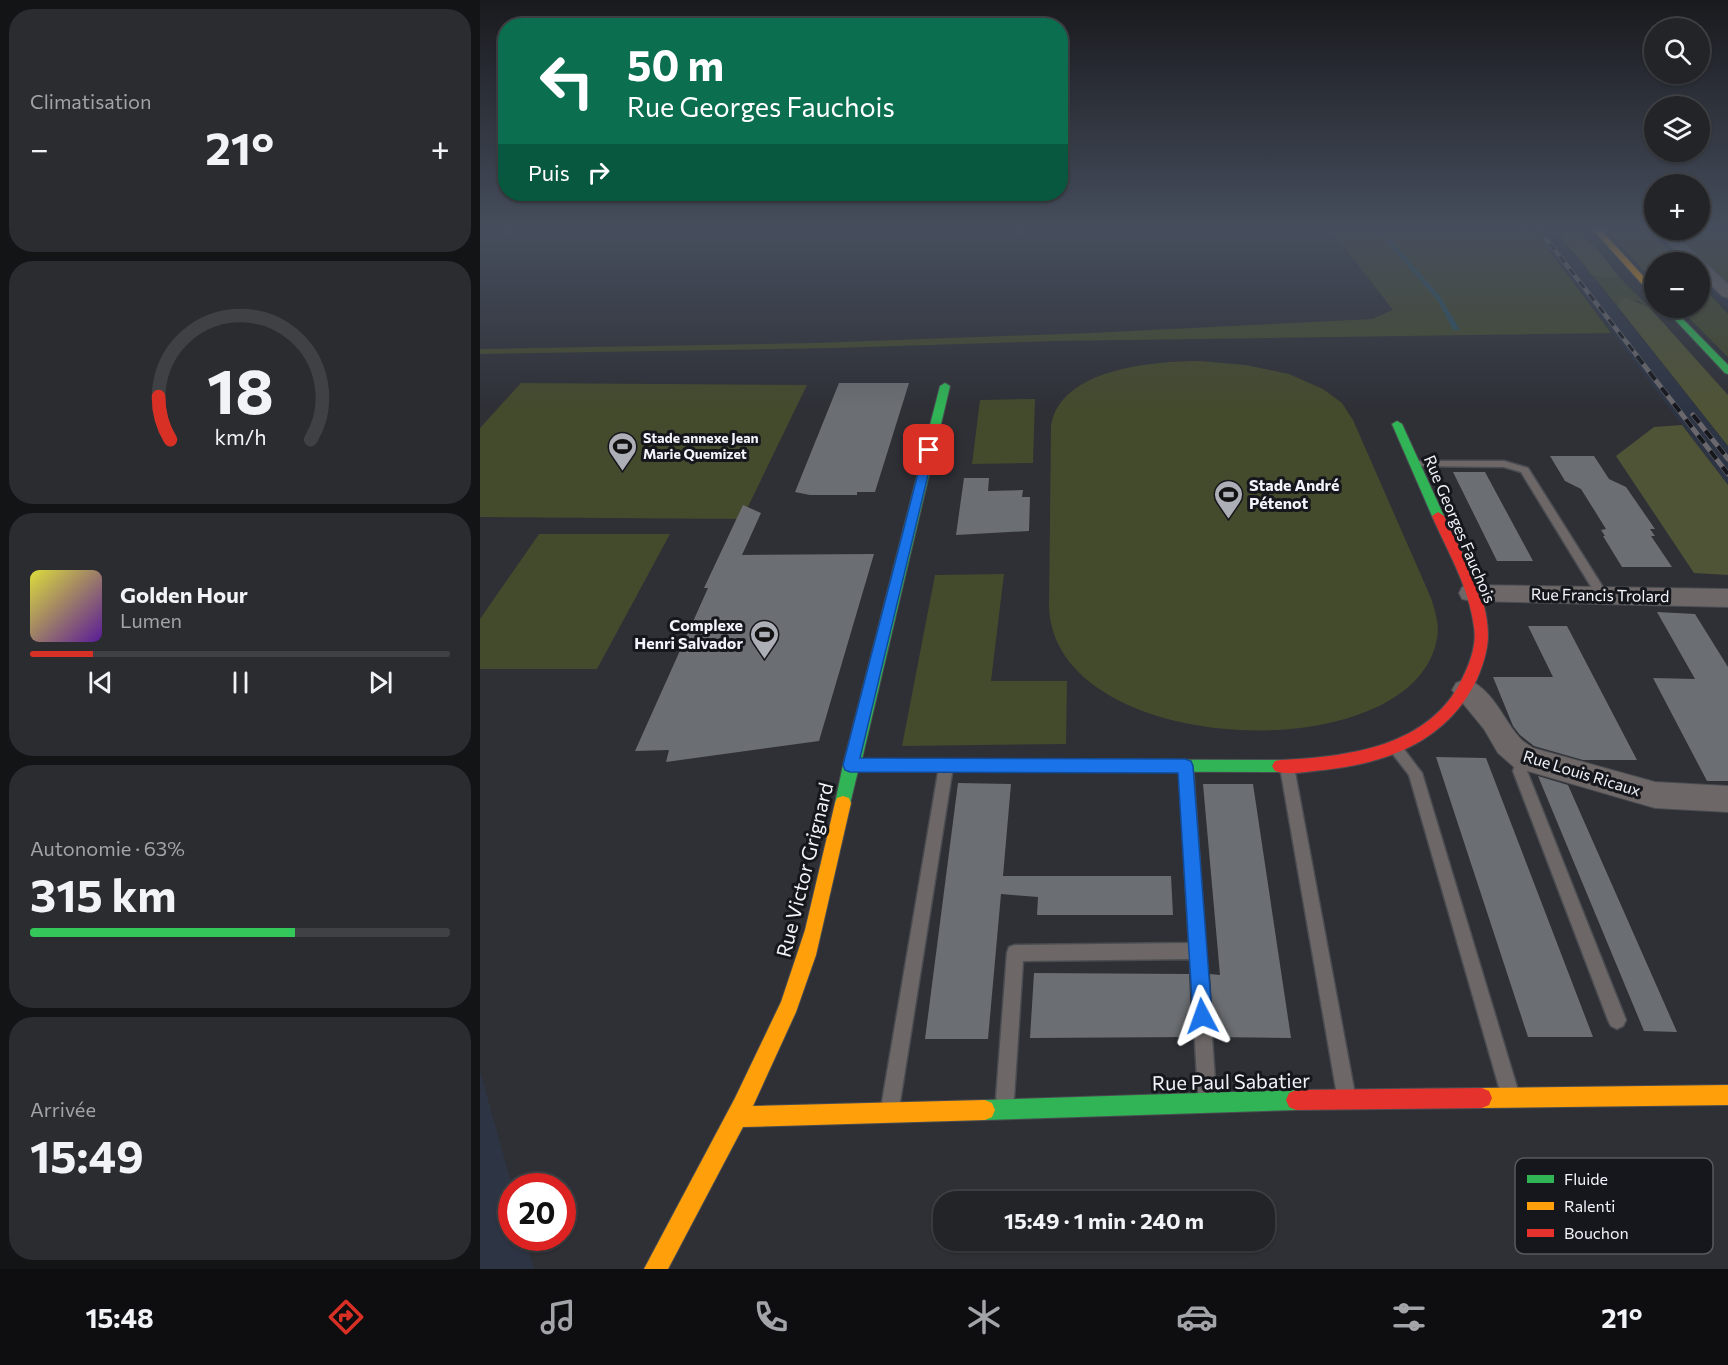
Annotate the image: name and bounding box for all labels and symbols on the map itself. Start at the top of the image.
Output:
pin [903,424,954,475]
place label: Stade annexe Jean Marie Quemizet [643,429,759,462]
sports icon: Stade annexe Jean Marie Quemizet [606,430,638,472]
street label: Rue Georges Fauchois [1421,452,1500,606]
place label: Stade André Pétenot [1249,475,1339,512]
sports icon: Stade André Pétenot [1212,478,1244,520]
street label: Rue Francis Trolard [1531,584,1669,605]
place label: Complexe Henri Salvador [634,615,743,652]
sports icon: Complexe Henri Salvador [748,618,780,660]
street label: Rue Louis Ricaux [1521,746,1644,800]
street label: Rue Victor Grignard [771,780,837,960]
position arrow [1170,984,1234,1048]
street label: Rue Paul Sabatier [1152,1068,1310,1094]
legend [1515,1158,1713,1254]
text: Fluide [1564,1169,1608,1188]
speed limit sign: 20 [498,1173,576,1251]
text: Ralenti [1564,1196,1615,1215]
text: Bouchon [1564,1223,1629,1242]

